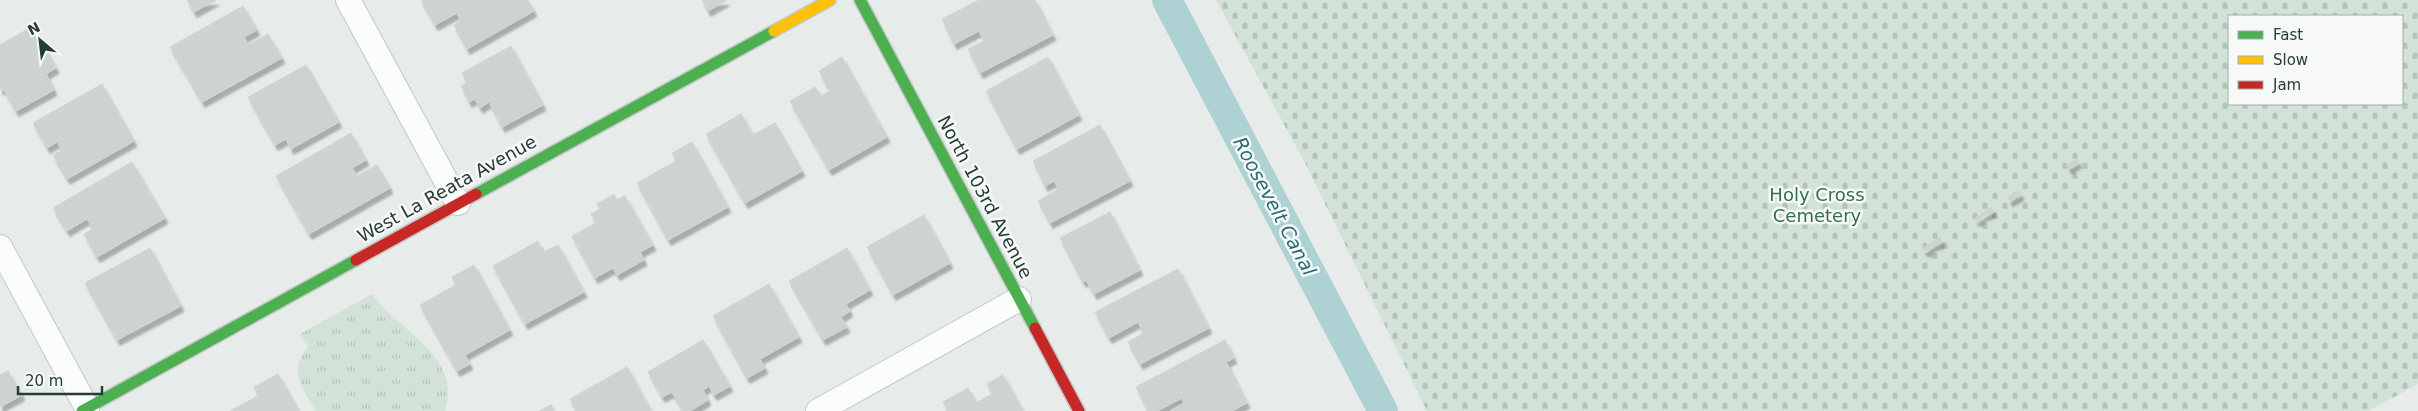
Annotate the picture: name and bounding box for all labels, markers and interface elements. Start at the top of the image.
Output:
north arrow [15,15,65,65]
legend [2228,15,2403,105]
text: N [25,19,43,38]
text: Fast [2273,26,2303,44]
text: Slow [2273,51,2308,69]
text: Jam [2272,76,2301,94]
street label: North 103rd Avenue [934,112,1037,282]
street label: West La Reata Avenue [354,131,540,247]
water label: Roosevelt Canal [1229,133,1321,280]
park label: Holy Cross Cemetery [1769,184,1865,226]
scale bar [18,364,101,396]
text: 20 m [25,372,63,390]

